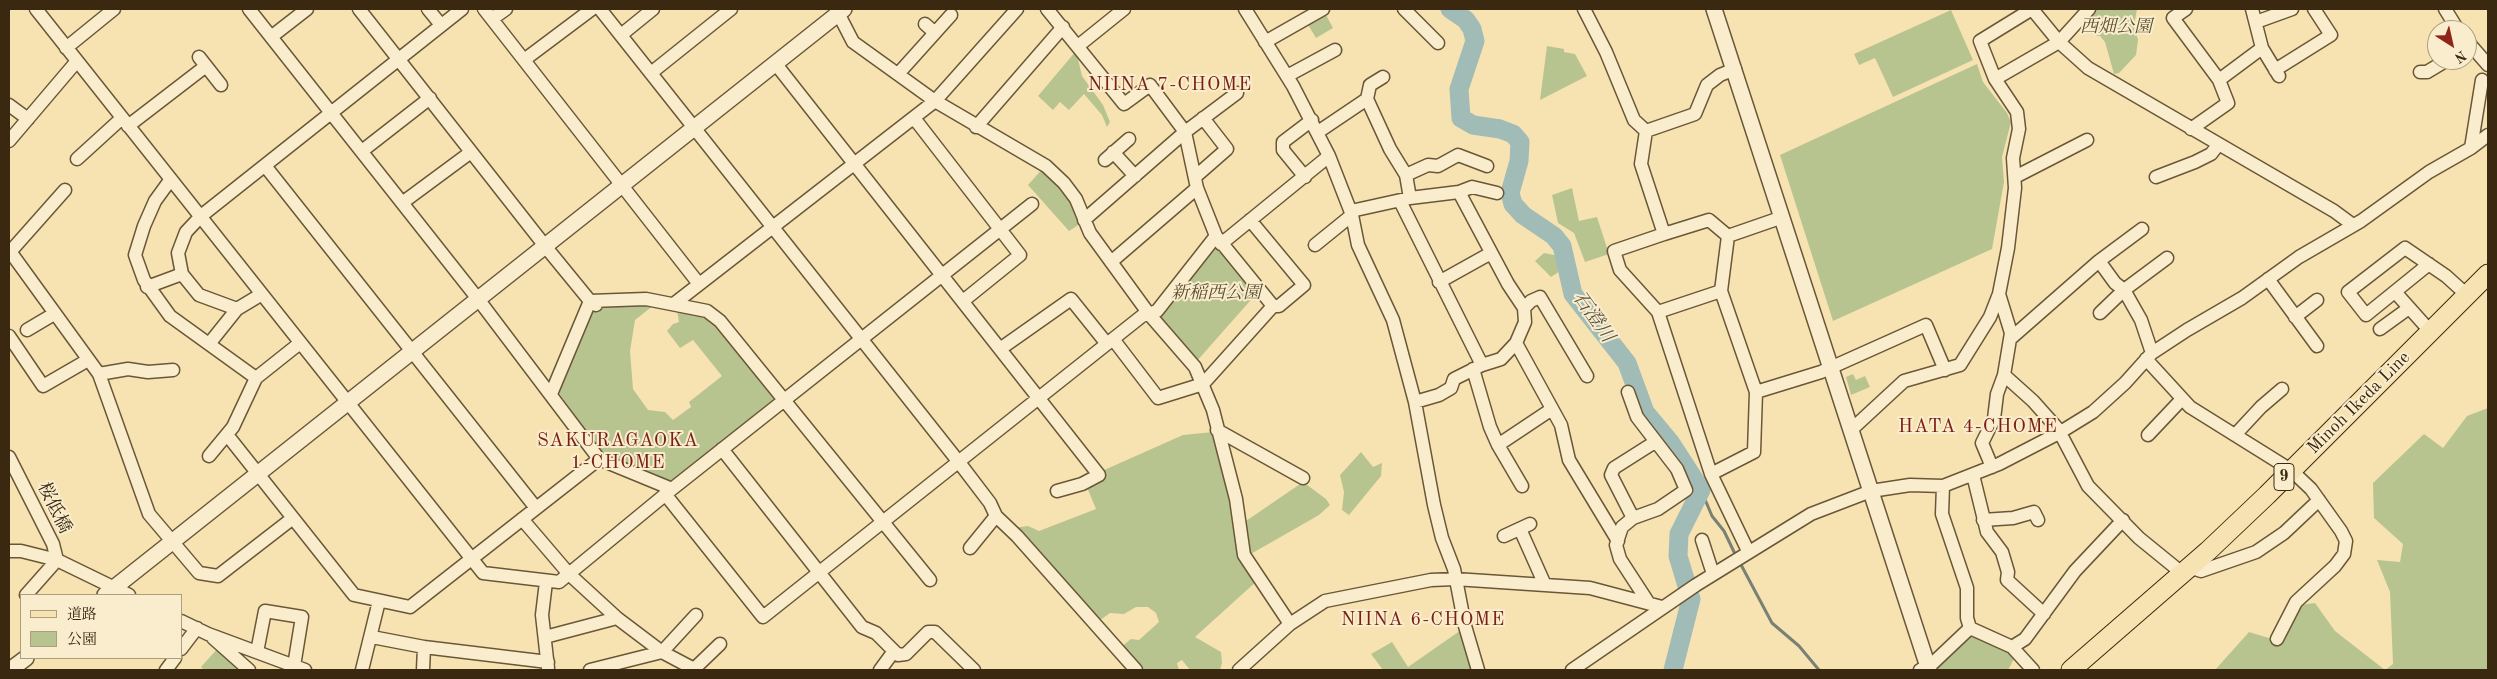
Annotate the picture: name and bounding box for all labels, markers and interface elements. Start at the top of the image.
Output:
park label: 西畑公園 [2080,16,2152,38]
north arrow [2427,20,2477,70]
text: N [2452,48,2468,65]
district label: NIINA 7-CHOME [1086,74,1254,96]
park label: 新稲西公園 [1171,282,1261,304]
water label: 石澄川 [1567,287,1619,347]
street label: Minoh Ikeda Line [2303,347,2415,459]
district label: HATA 4-CHOME [1897,416,2059,438]
district label: SAKURAGAOKA 1-CHOME [536,430,700,474]
road number: 9 [2274,464,2294,491]
street label: 桜低橋 [32,479,76,537]
legend [20,594,182,659]
text: 道路 [67,608,97,623]
district label: NIINA 6-CHOME [1339,609,1507,631]
text: 公園 [67,633,97,648]

